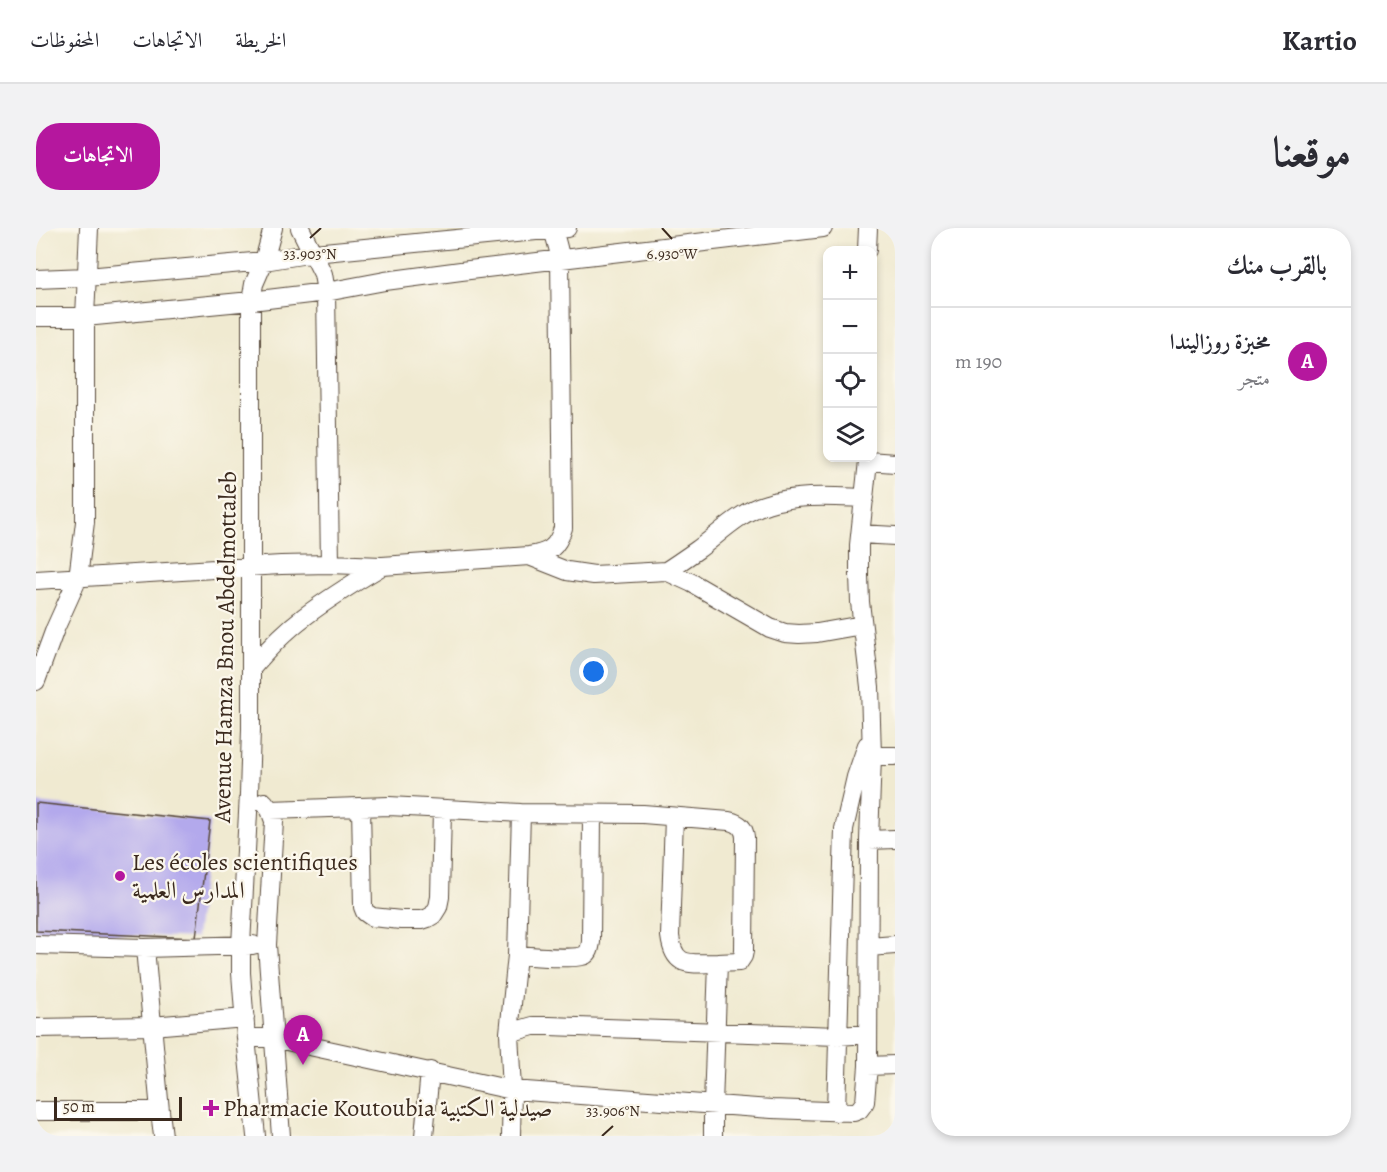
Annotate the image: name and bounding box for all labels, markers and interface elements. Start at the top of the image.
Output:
text: Kartio [1282,22,1357,60]
text: المحفوظات [30,26,99,54]
text: الاتجاهات [132,26,202,54]
text: الخريطة [235,26,286,54]
button: الاتجاهات [36,123,160,190]
text: موقعنا [1273,123,1351,180]
text: 33.903°N [283,244,337,264]
text: 6.930°W [646,244,698,264]
map controls [823,246,877,462]
button: + [823,246,877,300]
text: بالقرب منك [1226,248,1327,283]
button: − [823,300,877,354]
text: مخبزة روزاليندا [1170,327,1270,357]
text: 190 m [955,348,1002,375]
text: A [1301,348,1314,375]
button: locate [823,354,877,408]
text: متجر [1238,365,1270,392]
button: layers [823,408,877,462]
street label: Avenue Hamza Bnou Abdelmottaleb [206,471,244,824]
your location [579,657,608,686]
place label: Les écoles scientifiques المدارس العلمية [132,846,358,906]
marker: Les écoles scientifiques المدارس العلمية [113,869,127,883]
pin: A [284,1016,322,1065]
place label: Pharmacie Koutoubia صيدلية الكتبية [223,1092,553,1124]
scale bar [54,1094,182,1122]
text: 50 m [63,1096,95,1118]
marker: Pharmacie Koutoubia صيدلية الكتبية [204,1101,218,1115]
text: 33.906°N [586,1101,640,1121]

